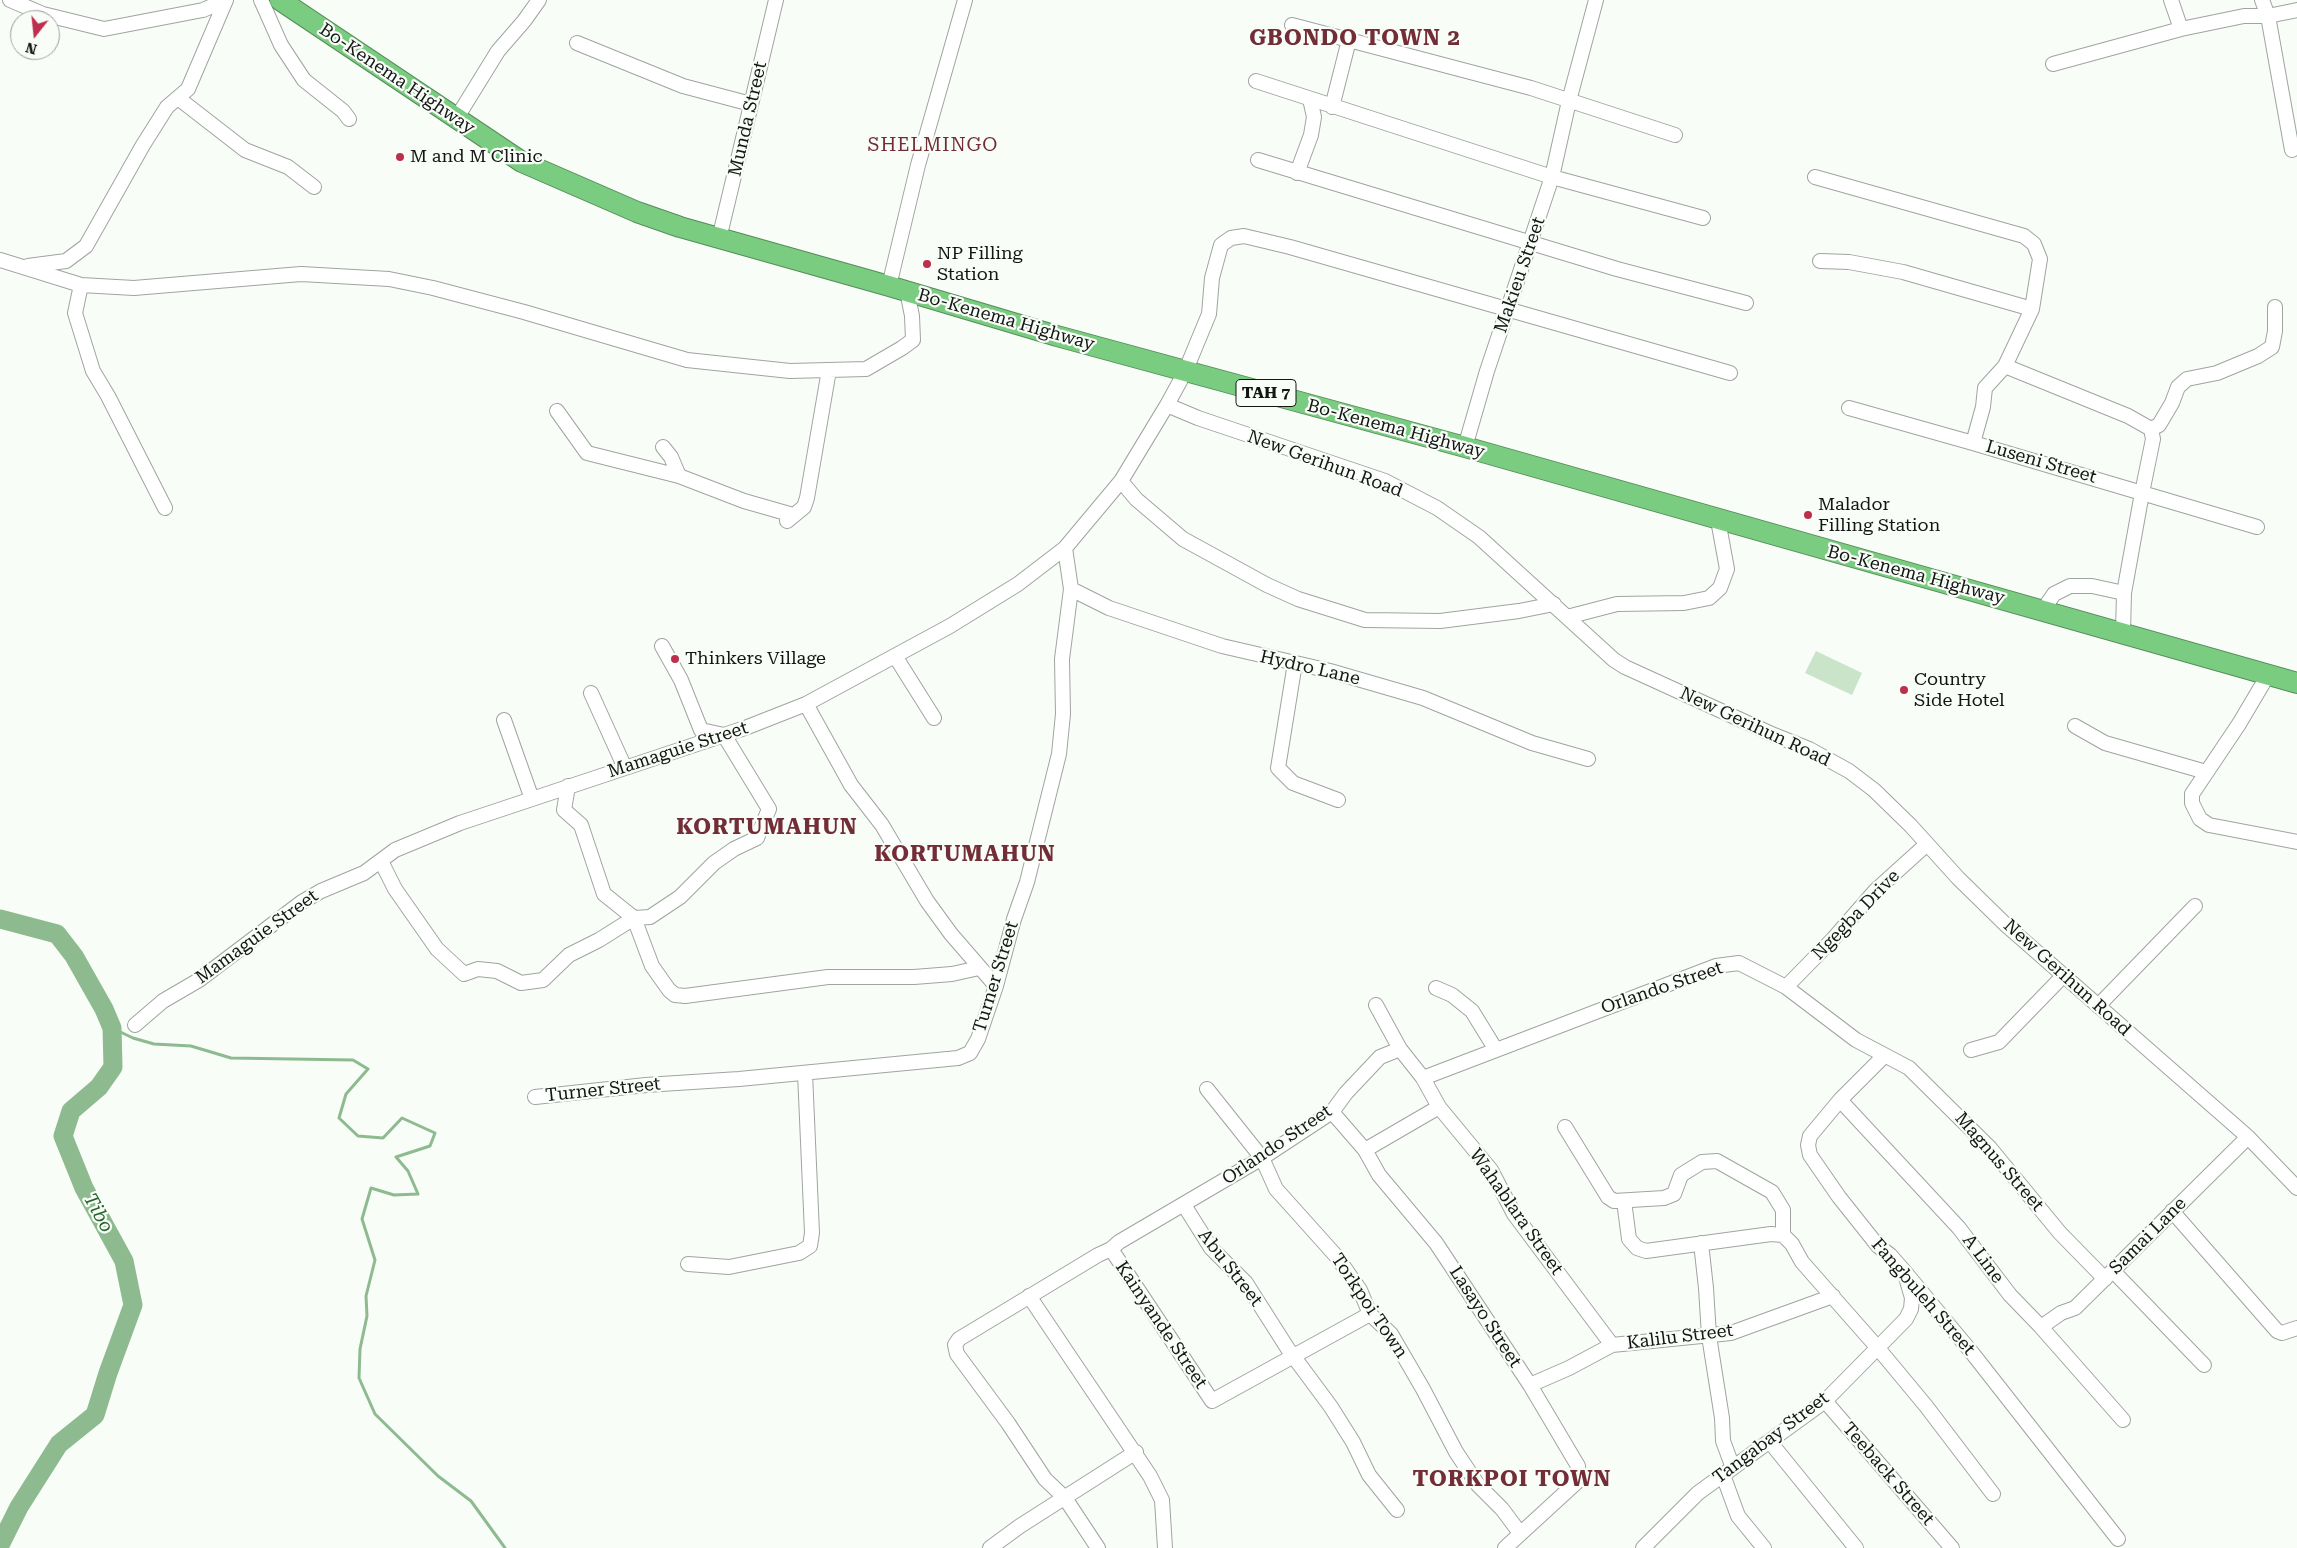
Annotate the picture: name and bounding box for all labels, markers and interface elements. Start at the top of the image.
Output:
north arrow [10,10,60,60]
street label: Bo-Kenema Highway [315,19,479,139]
district label: GBONDO TOWN 2 [1248,26,1462,52]
text: N [24,39,39,58]
street label: Munda Street [724,59,772,179]
district label: SHELMINGO [866,134,1000,156]
place label: M and M Clinic [410,146,542,168]
marker: M and M Clinic [394,151,406,163]
street label: Makieu Street [1490,214,1550,336]
place label: NP Filling Station [937,243,1023,286]
marker: NP Filling Station [921,258,933,270]
street label: Bo-Kenema Highway [915,284,1097,356]
road number: TAH 7 [1236,379,1296,406]
street label: Bo-Kenema Highway [1305,395,1487,463]
street label: New Gerihun Road [1244,426,1406,502]
street label: Luseni Street [1983,436,2099,488]
place label: Malador Filling Station [1818,494,1940,536]
marker: Malador Filling Station [1802,509,1814,521]
street label: Bo-Kenema Highway [1825,541,2007,609]
street label: Hydro Lane [1258,646,1362,690]
place label: Thinkers Village [685,648,826,670]
marker: Thinkers Village [669,653,681,665]
place label: Country Side Hotel [1914,669,2005,712]
street label: New Gerihun Road [1676,683,1834,771]
marker: Country Side Hotel [1898,684,1910,696]
street label: Mamaguie Street [605,717,751,783]
district label: KORTUMAHUN [675,815,859,841]
district label: KORTUMAHUN [873,842,1057,868]
street label: Ngegba Drive [1808,866,1904,964]
street label: Mamaguie Street [192,885,322,989]
street label: New Gerihun Road [1999,915,2135,1041]
street label: Turner Street [969,919,1023,1035]
street label: Orlando Street [1598,957,1726,1019]
street label: Turner Street [544,1073,662,1107]
street label: Orlando Street [1218,1100,1336,1190]
street label: Magnus Street [1950,1108,2048,1216]
street label: Wahablara Street [1464,1145,1568,1279]
water label: Tibo [78,1189,118,1237]
street label: Samai Lane [2105,1193,2191,1279]
street label: Abu Street [1193,1225,1267,1311]
street label: A Line [1958,1230,2008,1288]
street label: Fangbuleh Street [1866,1234,1980,1360]
street label: Torkpoi Town [1326,1250,1412,1362]
street label: Kainyande Street [1110,1257,1212,1393]
street label: Lasayo Street [1444,1262,1526,1372]
street label: Kalilu Street [1626,1320,1734,1354]
street label: Tangabay Street [1709,1387,1833,1489]
street label: Teeback Street [1837,1418,1939,1530]
district label: TORKPOI TOWN [1411,1467,1613,1493]

